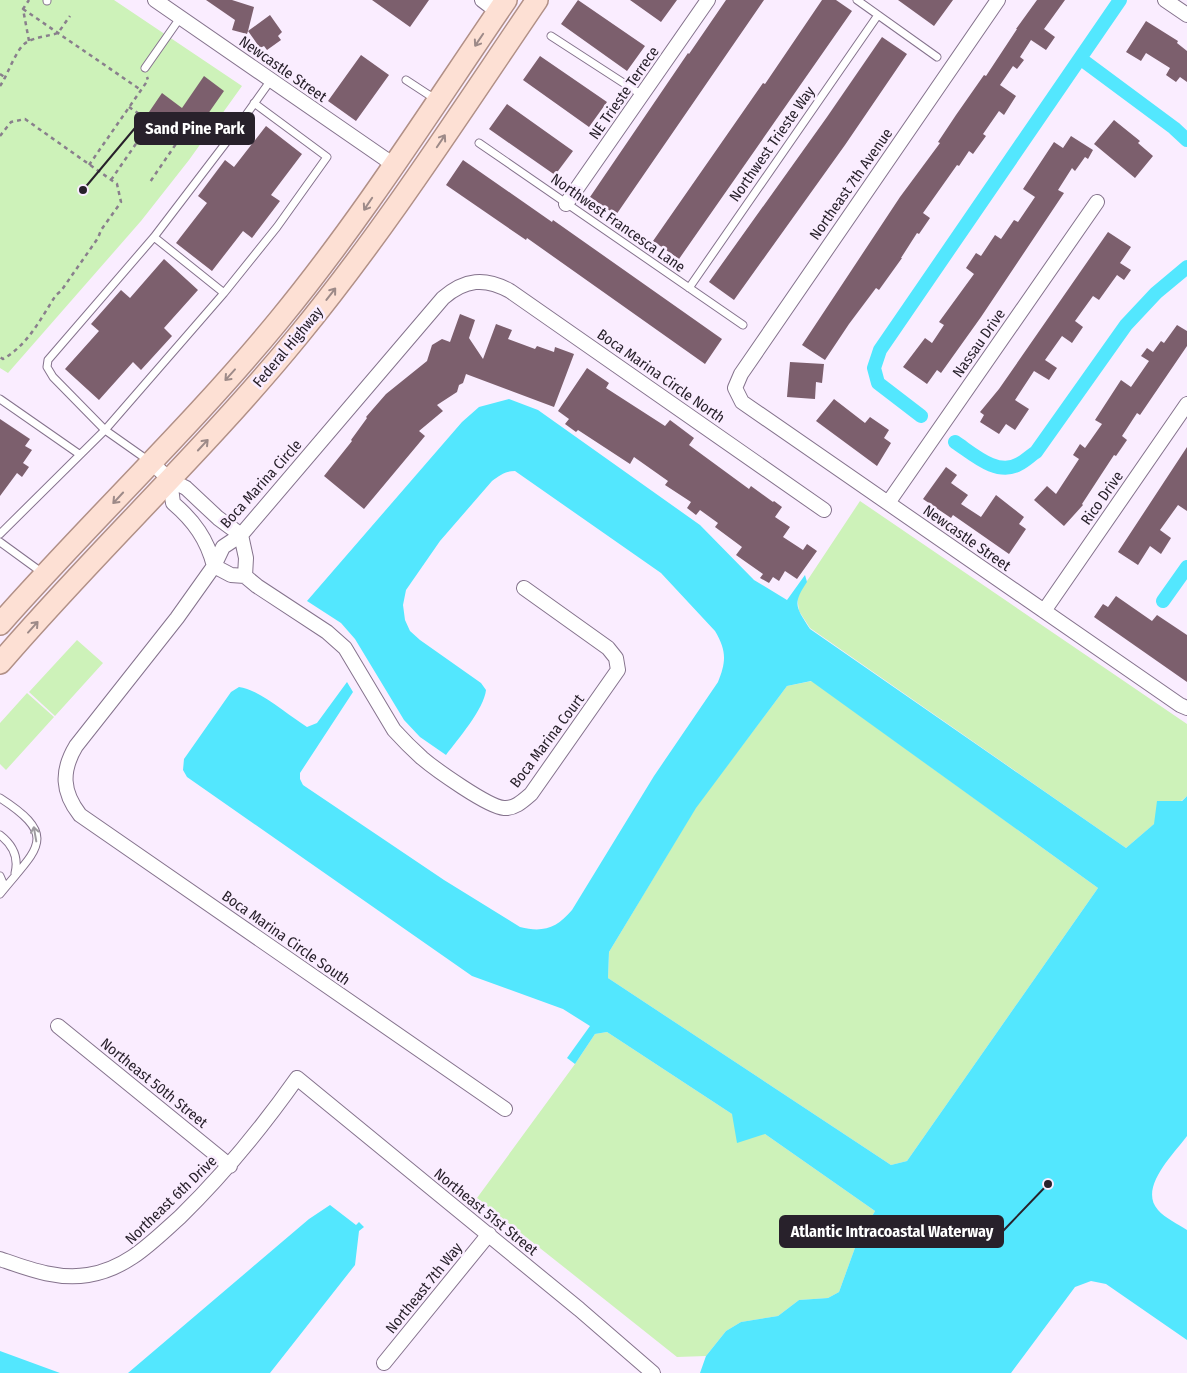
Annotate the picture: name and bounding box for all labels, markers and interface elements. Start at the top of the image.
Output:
street label: Newcastle Street [236,32,330,106]
one-way arrow [474,33,484,47]
street label: NE Trieste Terrece [585,43,663,143]
street label: Northwest Trieste Way [725,83,819,205]
callout: Sand Pine Park [135,113,254,144]
text: Sand Pine Park [145,119,245,138]
street label: Northeast 7th Avenue [806,125,896,243]
one-way arrow [436,134,446,148]
street label: Northwest Francesca Lane [548,170,688,276]
one-way arrow [363,196,373,210]
one-way arrow [326,288,337,301]
street label: Federal Highway [249,303,327,391]
street label: Nassau Drive [949,305,1009,381]
street label: Boca Marina Circle North [594,325,728,427]
one-way arrow [225,369,236,382]
street label: Boca Marina Circle [217,436,305,532]
one-way arrow [198,438,209,451]
street label: Rico Drive [1077,468,1127,528]
one-way arrow [112,492,124,504]
street label: Newcastle Street [920,501,1014,575]
one-way arrow [27,620,38,633]
street label: Boca Marina Court [506,691,588,791]
one-way arrow [30,826,40,842]
street label: Boca Marina Circle South [218,887,354,989]
street label: Northeast 50th Street [97,1034,211,1132]
street label: Northeast 6th Drive [122,1152,220,1248]
street label: Northeast 51st Street [431,1165,542,1259]
callout: Atlantic Intracoastal Waterway [780,1216,1003,1247]
text: Atlantic Intracoastal Waterway [790,1222,994,1241]
street label: Northeast 7th Way [382,1239,466,1337]

